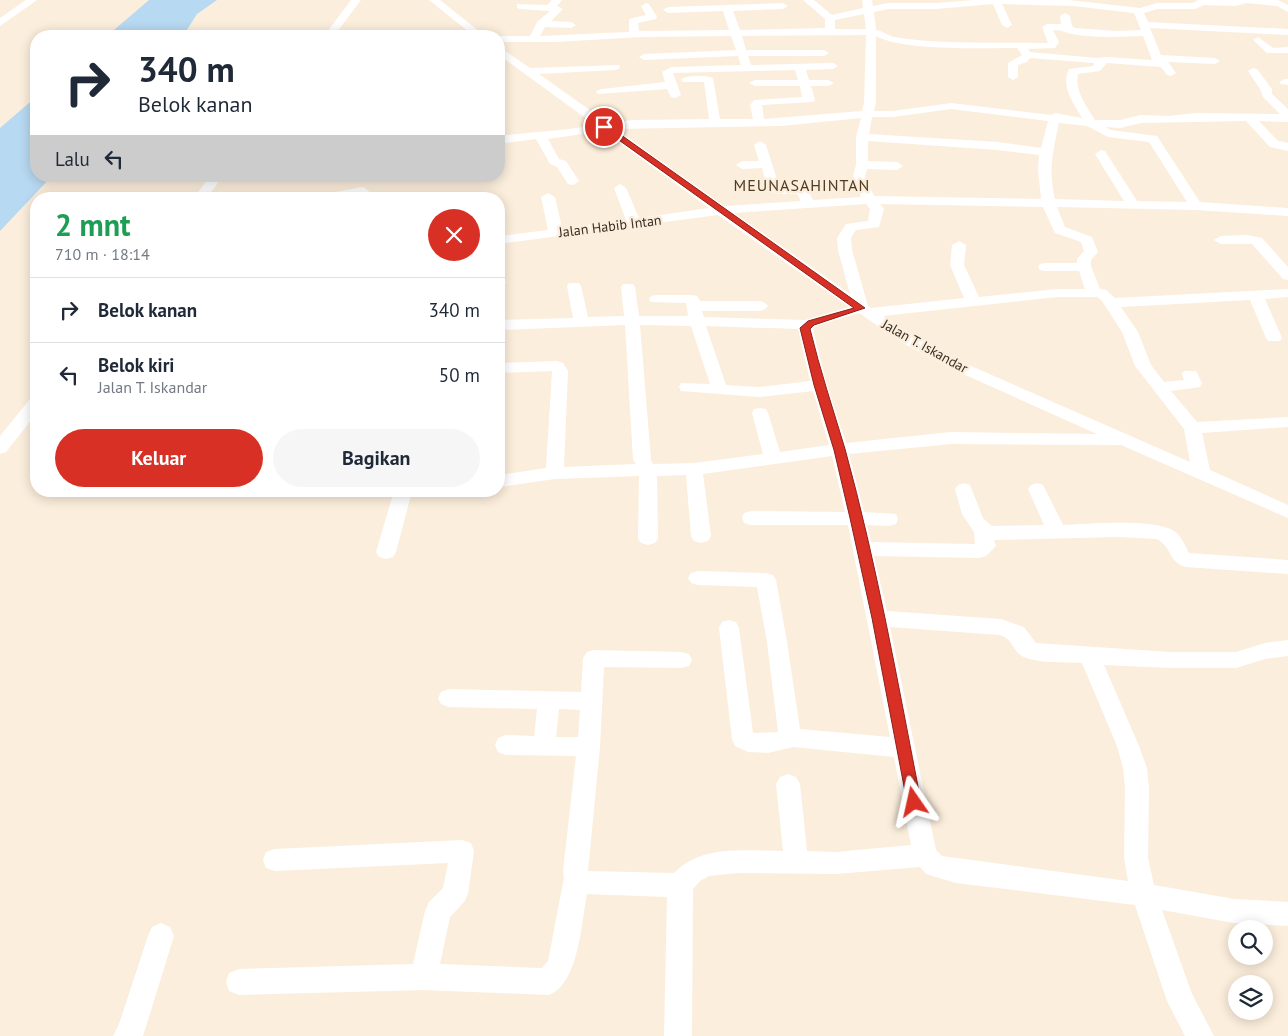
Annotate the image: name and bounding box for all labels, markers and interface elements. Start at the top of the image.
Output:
text: 340 m [138,46,235,92]
icon: right [55,50,120,115]
text: Belok kanan [138,90,252,118]
pin [583,106,625,148]
icon: arrive [590,113,618,141]
icon: left [100,145,128,173]
text: Lalu [55,147,90,171]
district label: MEUNASAHINTAN [734,175,870,195]
text: 2 mnt [55,205,131,244]
button: close [428,209,480,261]
street label: Jalan Habib Intan [557,211,662,241]
text: 710 m · 18:14 [55,244,150,264]
icon: right [55,296,83,324]
text: Belok kanan [98,298,197,322]
text: 340 m [428,298,480,322]
street label: Jalan T. Iskandar [878,314,971,377]
text: Belok kiri [98,353,174,377]
icon: left [55,361,83,389]
text: 50 m [439,363,480,387]
text: Jalan T. Iskandar [98,377,207,397]
button: Keluar [55,429,263,487]
button: Bagikan [273,429,480,487]
position arrow [887,775,939,827]
map controls [1228,920,1273,1020]
button: search [1228,920,1273,965]
button: layers [1228,975,1273,1020]

